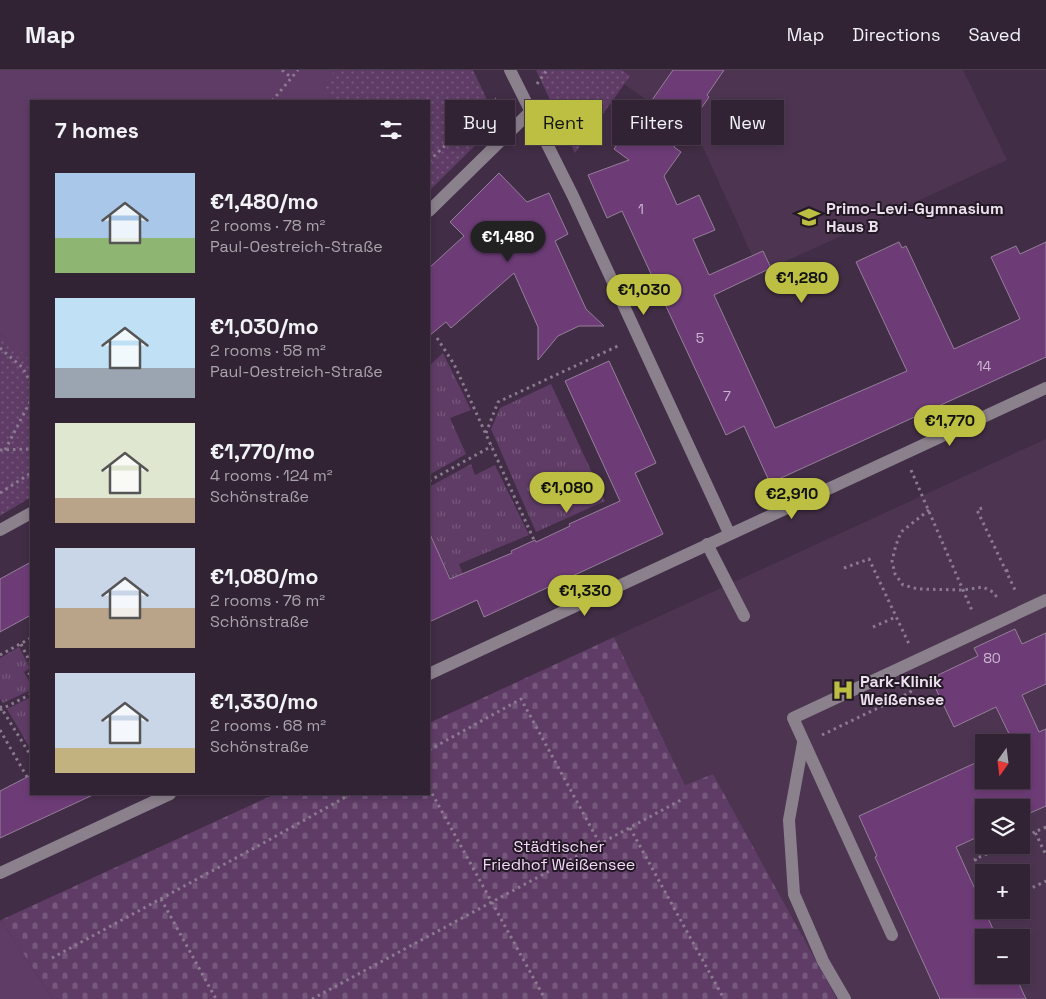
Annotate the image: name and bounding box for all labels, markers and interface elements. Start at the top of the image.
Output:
text: Map [25,19,75,50]
text: Map [787,23,824,46]
text: Directions [852,23,941,46]
text: Saved [969,23,1021,46]
chip: Buy [445,100,515,145]
chip: Rent [525,100,602,145]
chip: Filters [612,100,701,145]
chip: New [711,100,784,145]
icon: filters [377,116,405,144]
text: 7 homes [55,117,139,144]
text: €1,480/mo [210,188,318,215]
icon: home [95,193,155,253]
place label: Primo-Levi-Gymnasium Haus B [826,198,1004,237]
house number: 1 [638,200,644,218]
school or university icon: Primo-Levi-Gymnasium Haus B [796,204,822,230]
text: 2 rooms · 78 m² [210,215,325,236]
pin: €1,480 [467,220,549,263]
text: €1,480 [482,226,534,247]
text: Paul-Oestreich-Straße [210,236,383,257]
pin: €1,280 [761,262,843,304]
text: €1,280 [776,267,828,288]
pin: €1,030 [603,274,685,316]
text: €1,030 [617,279,671,300]
text: €1,030/mo [210,313,319,340]
icon: home [95,318,155,378]
house number: 5 [696,329,704,347]
text: 2 rooms · 58 m² [210,340,326,361]
house number: 14 [977,357,992,375]
text: Paul-Oestreich-Straße [210,361,383,382]
house number: 7 [723,387,731,405]
pin: €1,770 [909,404,991,447]
text: €1,770 [925,410,975,431]
text: €1,770/mo [210,438,315,465]
icon: home [95,443,155,503]
text: 4 rooms · 124 m² [210,465,333,486]
pin: €1,080 [526,472,608,514]
text: €1,080 [541,477,593,498]
pin: €2,910 [751,478,833,520]
text: €2,910 [766,483,818,504]
text: Schönstraße [210,486,309,507]
text: €1,080/mo [210,563,318,590]
icon: home [95,568,155,628]
pin: €1,330 [544,574,626,617]
text: €1,330 [559,580,611,601]
text: 2 rooms · 76 m² [210,590,325,611]
text: Schönstraße [210,611,309,632]
house number: 80 [983,649,1001,667]
place label: Park-Klinik Weißensee [860,671,944,710]
hospital icon: Park-Klinik Weißensee [830,677,856,703]
text: €1,330/mo [210,688,318,715]
icon: home [95,693,155,753]
text: 2 rooms · 68 m² [210,715,326,736]
north arrow [975,734,1030,789]
map controls [975,734,1030,984]
text: Schönstraße [210,736,309,757]
button: layers [975,799,1030,854]
park label: Städtischer Friedhof Weißensee [483,836,635,875]
button: + [975,864,1030,919]
button: − [975,929,1030,984]

